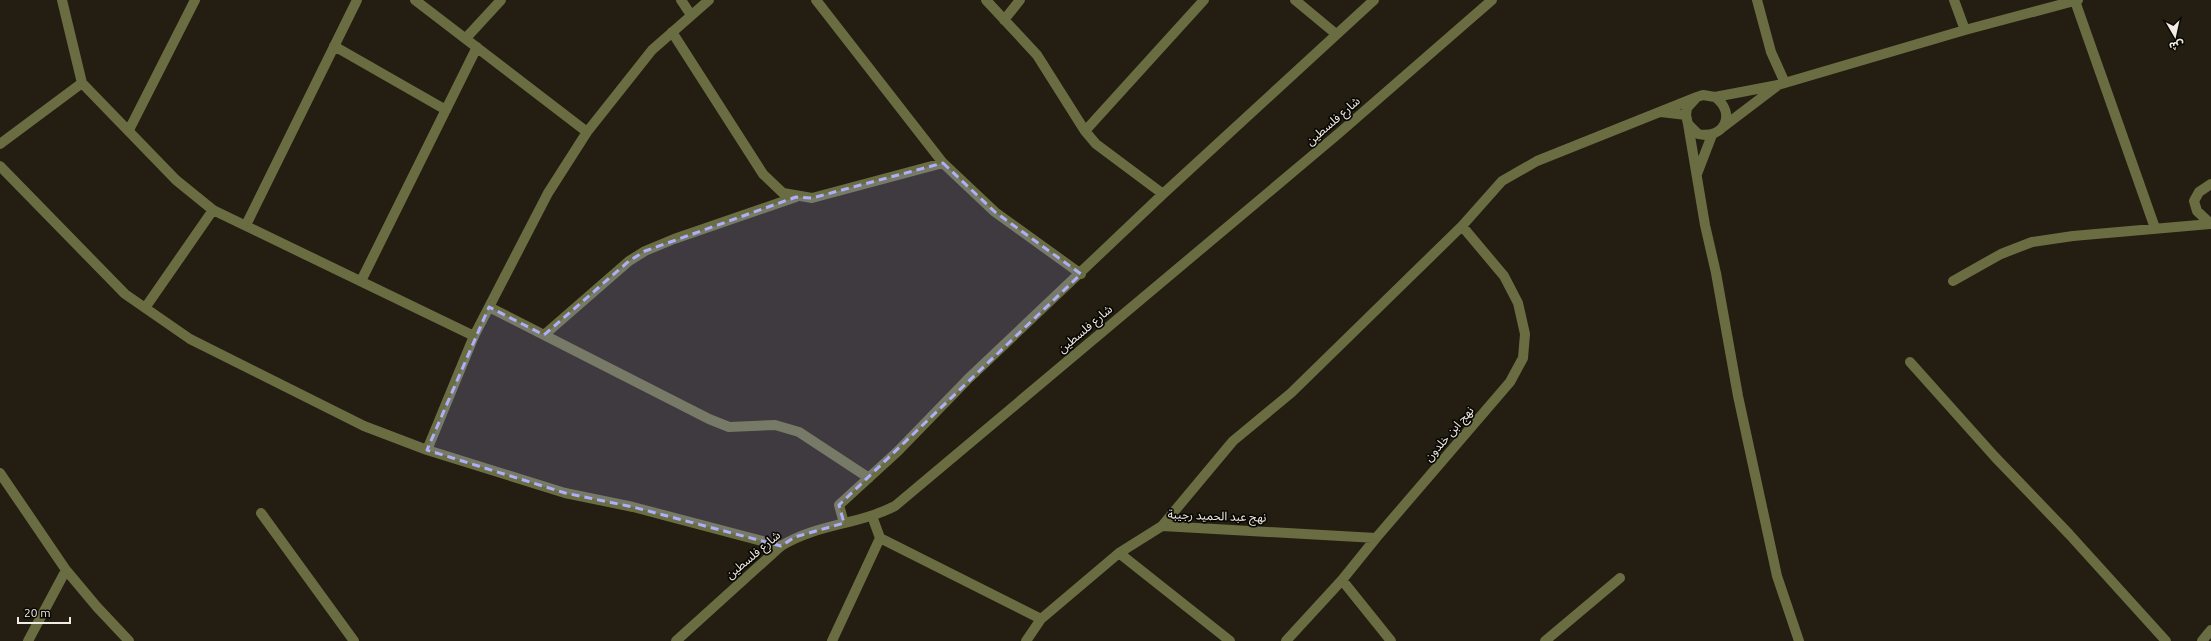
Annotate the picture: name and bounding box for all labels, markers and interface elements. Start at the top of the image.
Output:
north arrow [2155,16,2195,56]
text: ش [2168,38,2185,53]
street label: شارع فلسطين [1303,94,1364,150]
street label: شارع فلسطين [1055,302,1116,357]
street label: نهج ابن خلدون [1421,404,1478,466]
street label: نهج عبد الحميد رجيبة [1167,507,1267,527]
street label: شارع فلسطين [723,528,784,583]
scale bar [18,599,70,625]
text: 20 m [24,606,51,619]

